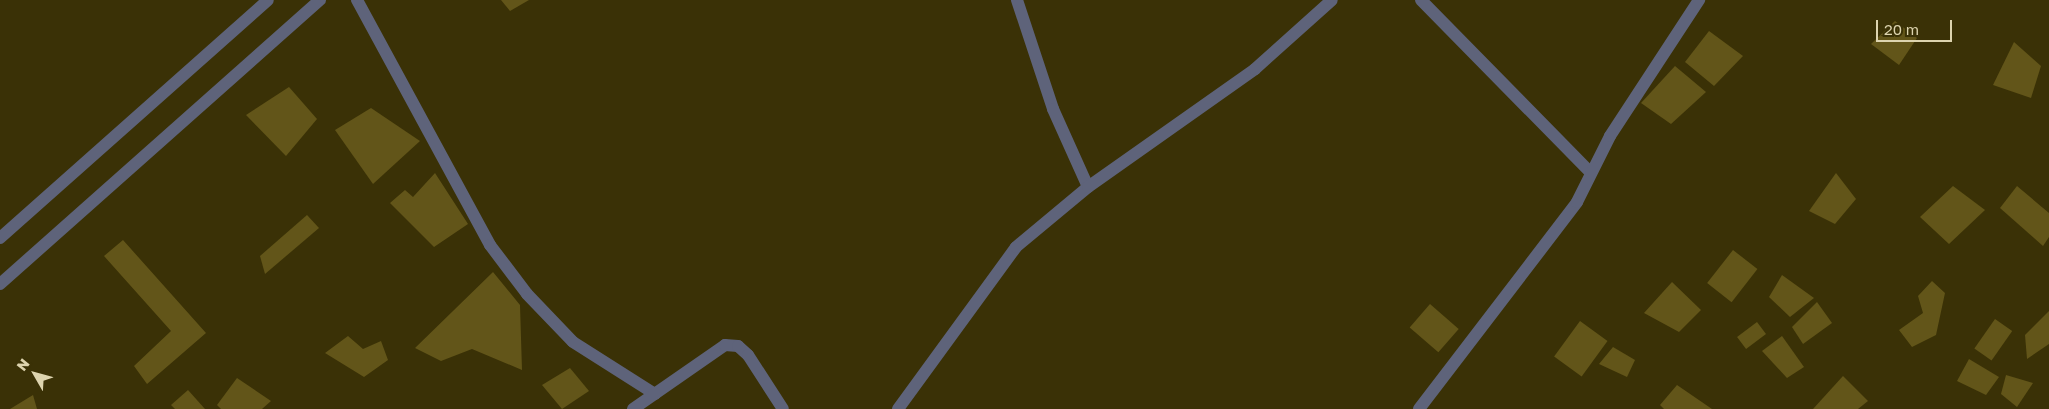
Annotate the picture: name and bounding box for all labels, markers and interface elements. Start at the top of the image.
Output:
scale bar [1879,10,1955,42]
text: 20 m [1884,20,1919,38]
north arrow [10,349,60,399]
text: N [13,355,33,374]

